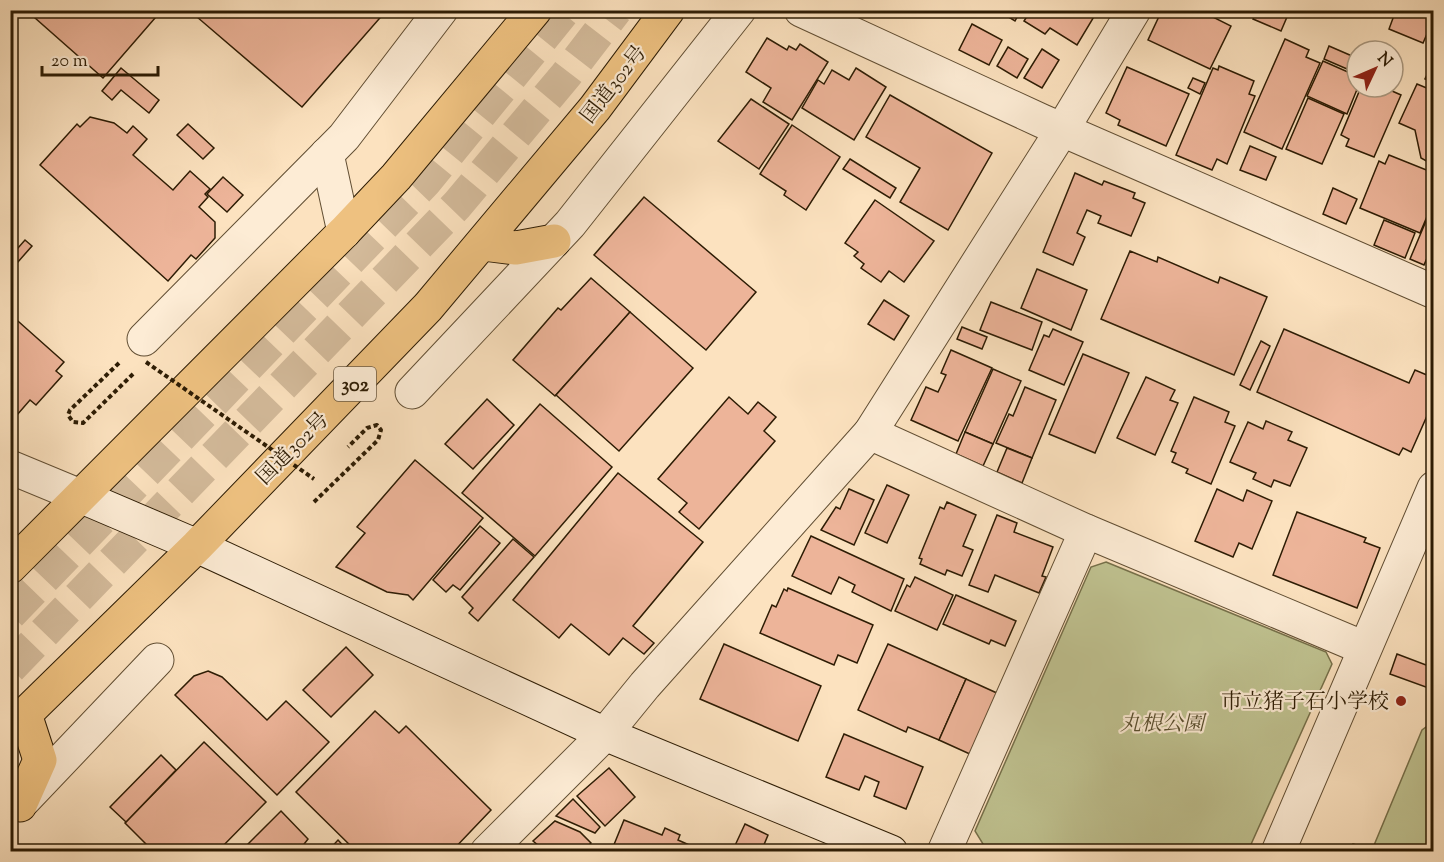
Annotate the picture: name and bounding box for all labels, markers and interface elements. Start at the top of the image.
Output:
scale bar [42,39,158,77]
north arrow [1345,39,1405,99]
street label: 国道302号 [574,40,655,131]
text: N [1371,48,1397,73]
text: 20 m [51,49,88,75]
road number: 302 [334,367,376,401]
street label: 国道302号 [250,406,337,493]
place label: 市立猪子石小学校 [1221,688,1389,718]
marker: 市立猪子石小学校 [1394,694,1408,708]
park label: 丸根公園 [1120,710,1207,740]

